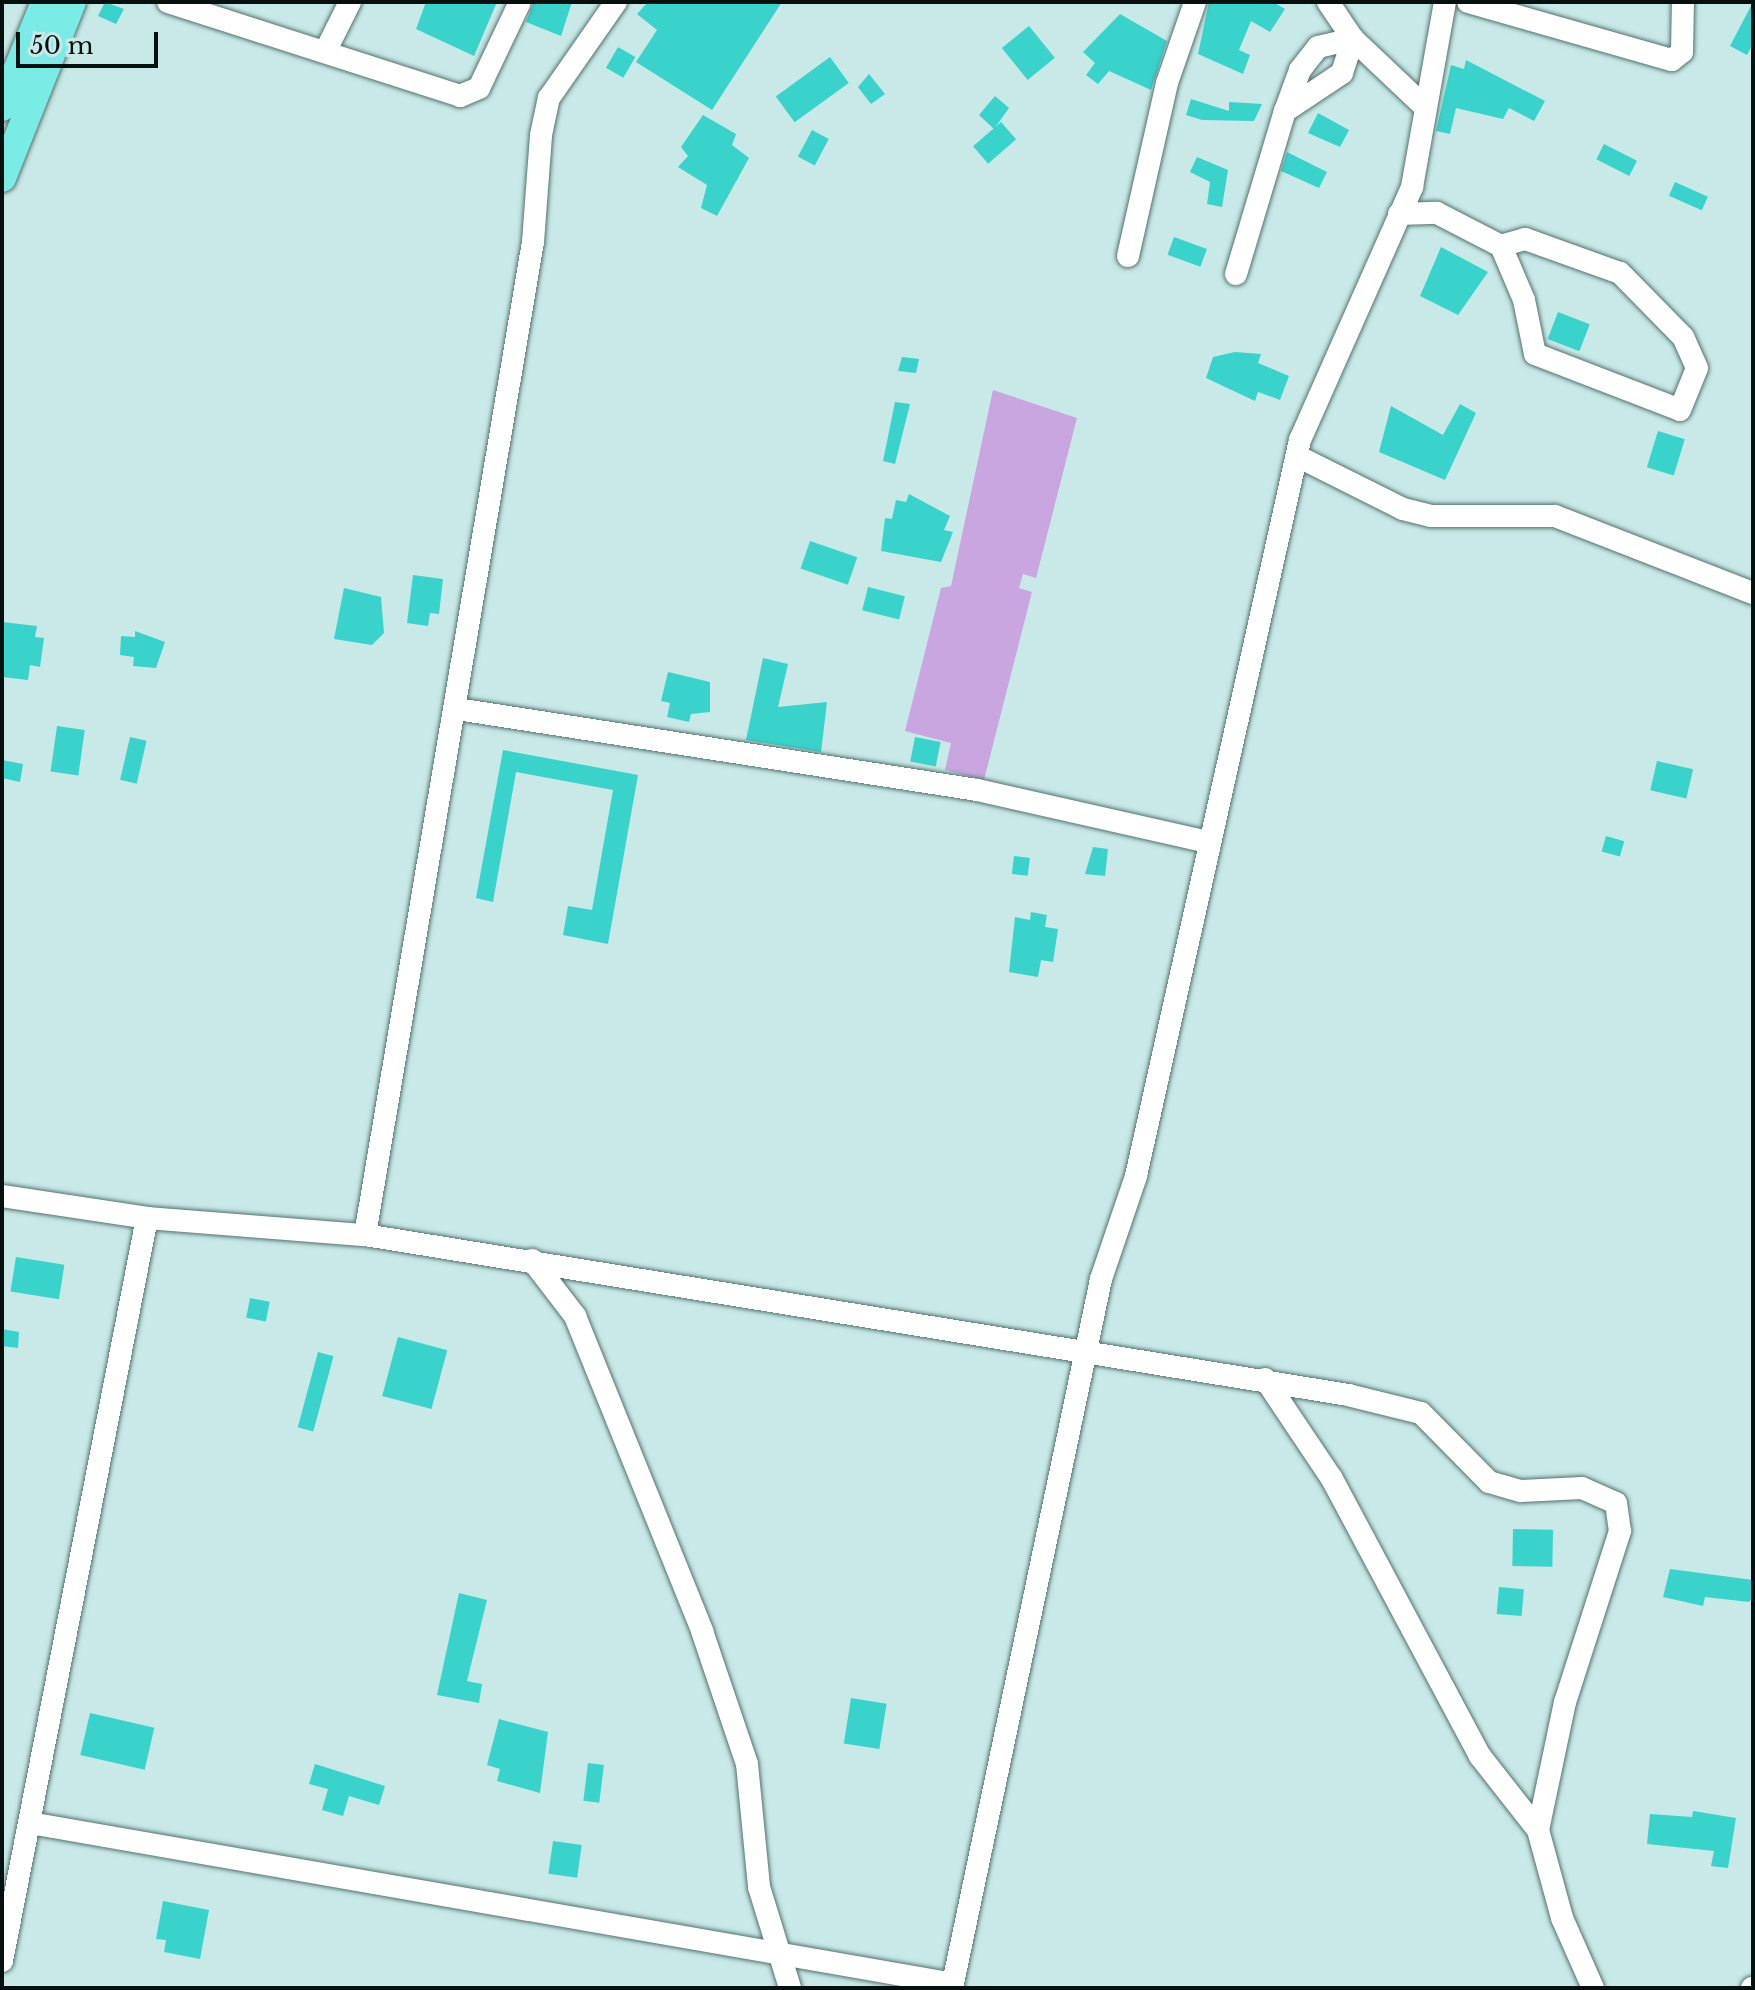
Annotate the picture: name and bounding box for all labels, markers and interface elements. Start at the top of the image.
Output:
scale bar [20,16,162,66]
text: 50 m [30,31,93,60]

